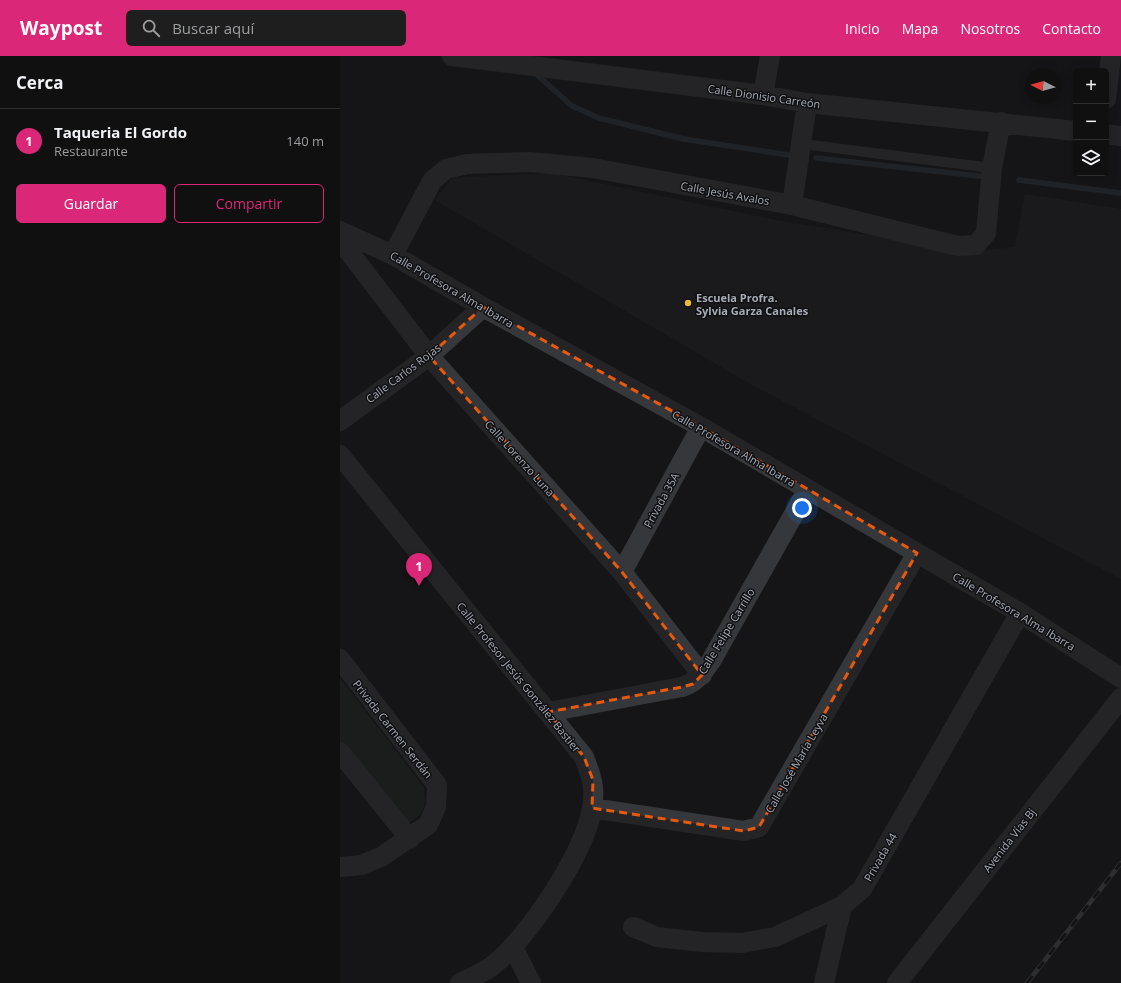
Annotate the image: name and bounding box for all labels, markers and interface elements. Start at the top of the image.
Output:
search box [126,10,406,46]
text: Waypost [20,15,102,41]
icon: search [140,17,162,39]
text: Buscar aquí [172,18,254,38]
text: Inicio [845,19,880,38]
text: Mapa [902,19,938,38]
text: Nosotros [960,19,1020,38]
text: Contacto [1042,19,1101,38]
north arrow [1025,68,1061,104]
map controls [1073,68,1109,176]
button: + [1073,68,1109,104]
text: Cerca [16,71,64,94]
street label: Calle Dionisio Carreón [707,81,821,111]
button: − [1073,104,1109,140]
text: Taqueria El Gordo [54,122,187,142]
text: 1 [25,132,33,150]
text: 140 m [286,132,324,150]
button: layers [1073,140,1109,176]
text: Restaurante [54,142,128,160]
street label: Calle Jesús Avalos [679,178,771,208]
button: Guardar [16,184,166,223]
button: Compartir [174,184,324,223]
street label: Calle Profesora Alma Ibarra [387,247,517,331]
place label: Escuela Profra. Sylvia Garza Canales [696,290,809,318]
marker: Escuela Profra. Sylvia Garza Canales [683,298,693,308]
street label: Calle Carlos Rojas [362,340,444,406]
street label: Calle Profesora Alma Ibarra [669,406,799,490]
street label: Calle Lorenzo Luna [482,417,558,499]
street label: Privada 35A [640,470,682,530]
your location [792,498,812,518]
pin: 1 [406,553,432,586]
street label: Calle Profesora Alma Ibarra [950,568,1078,654]
street label: Calle Felipe Carrillo [694,585,758,677]
street label: Calle Profesor Jesús González Bastier [454,599,585,756]
street label: Privada Carmen Serdán [350,677,436,781]
street label: Calle José María Leyva [761,710,831,816]
street label: Avenida Vías Bj [979,805,1039,875]
street label: Privada 44 [860,829,900,884]

